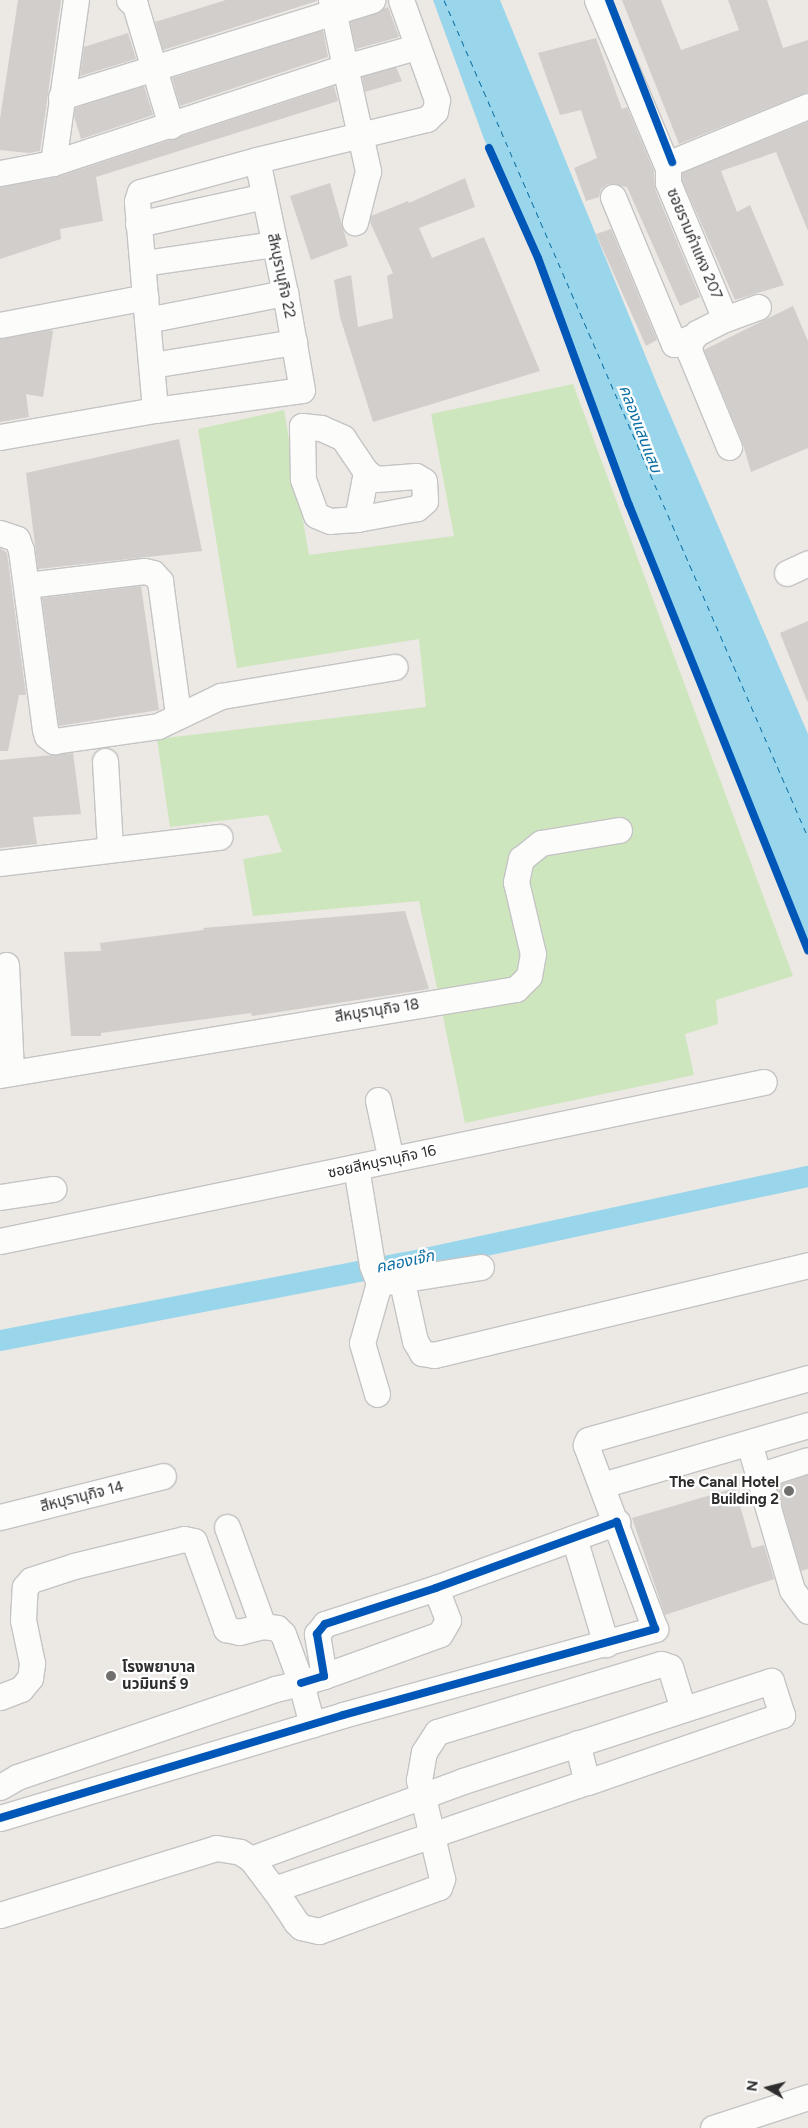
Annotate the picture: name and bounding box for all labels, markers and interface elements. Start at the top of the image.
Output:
street label: ซอยรามคำแหง 207 [662,186,726,302]
street label: สีหบุรานุกิจ 22 [263,232,299,320]
water label: คลองแสนแสบ [614,382,666,476]
street label: สีหบุรานุกิจ 18 [334,995,420,1027]
street label: ซอยสีหบุรานุกิจ 16 [326,1142,438,1182]
water label: คลองเจ๊ก [374,1246,436,1278]
place label: The Canal Hotel Building 2 [669,1473,779,1508]
street label: สีหบุรานุกิจ 14 [38,1478,126,1516]
marker: The Canal Hotel Building 2 [783,1485,795,1497]
place label: โรงพยาบาล นวมินทร์ 9 [122,1658,195,1693]
marker: โรงพยาบาล นวมินทร์ 9 [104,1669,118,1683]
north arrow [743,2063,793,2113]
text: N [743,2079,762,2092]

